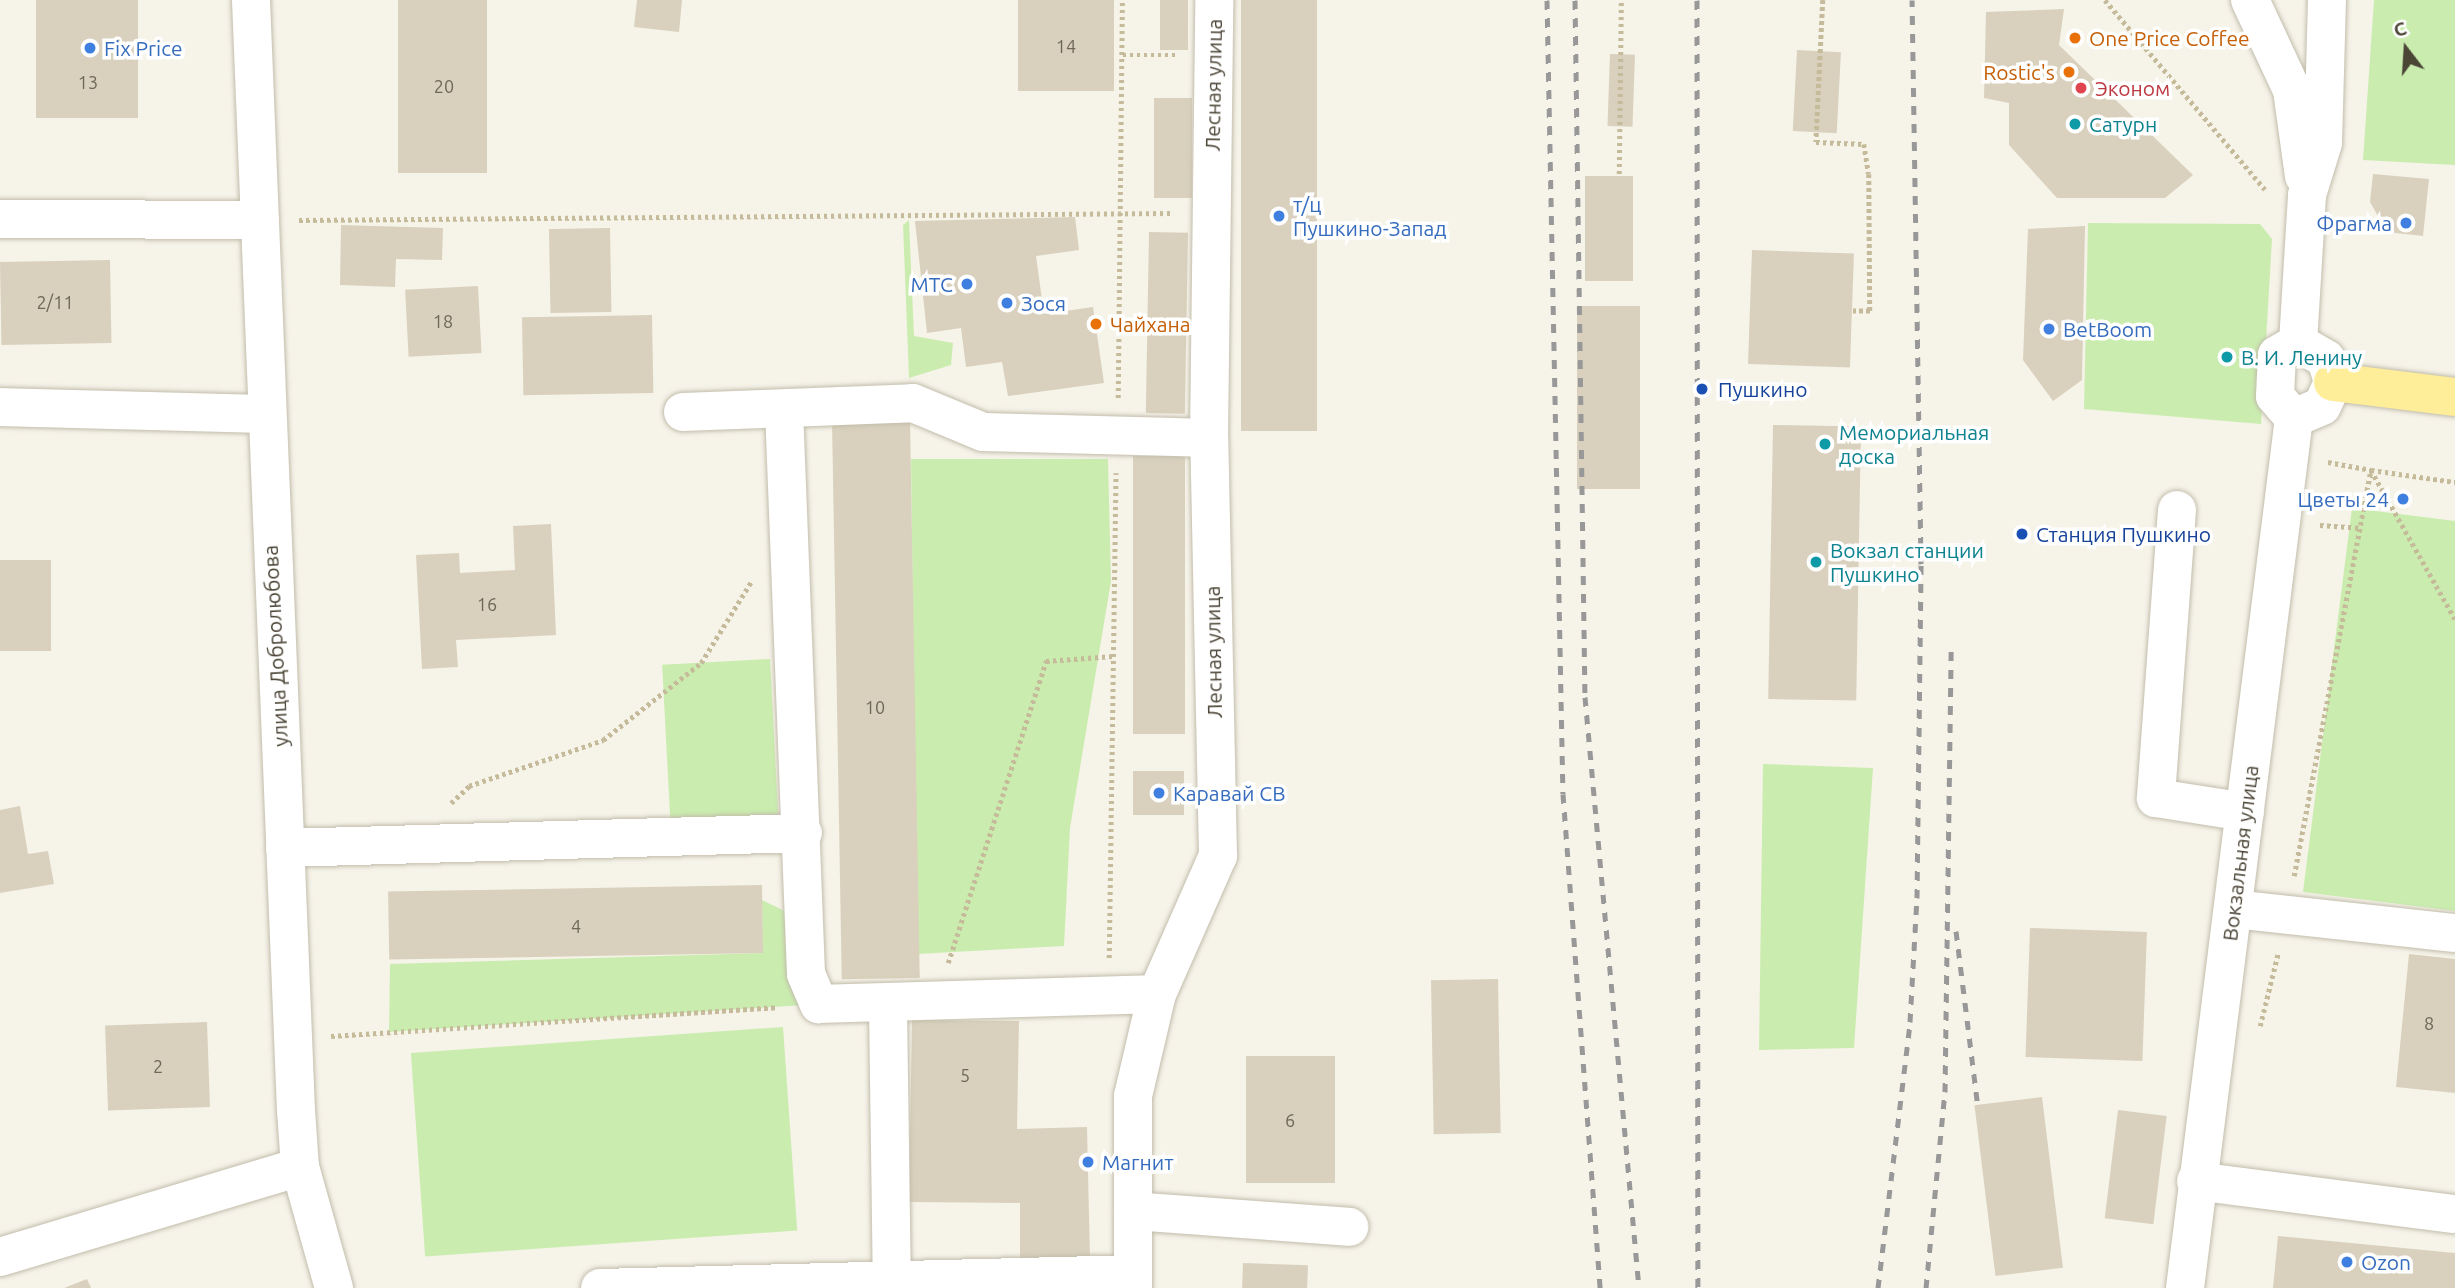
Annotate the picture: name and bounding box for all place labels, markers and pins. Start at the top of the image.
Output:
place label: One Price Coffee [2089,25,2250,51]
marker: One Price Coffee [2067,30,2083,46]
place label: Fix Price [104,35,182,61]
marker: Fix Price [82,40,98,56]
place label: Rostic's [1983,59,2055,85]
marker: Rostic's [2061,64,2077,80]
place label: Эконом [2095,75,2170,101]
marker: Эконом [2073,80,2089,96]
place label: Сатурн [2089,111,2157,137]
marker: Сатурн [2067,116,2083,132]
place label: т/ц Пушкино-Запад [1293,191,1447,241]
marker: т/ц Пушкино-Запад [1271,208,1287,224]
place label: Фрагма [2316,210,2392,236]
marker: Фрагма [2398,215,2414,231]
place label: МТС [910,271,953,297]
marker: МТС [959,276,975,292]
place label: Зося [1021,290,1066,316]
marker: Зося [999,295,1015,311]
place label: Чайхана [1110,311,1191,337]
marker: Чайхана [1088,316,1104,332]
place label: BetBoom [2063,316,2152,342]
marker: BetBoom [2041,321,2057,337]
place label: В. И. Ленину [2241,344,2362,370]
marker: В. И. Ленину [2219,349,2235,365]
place label: Пушкино [1718,376,1807,402]
marker: Пушкино [1692,379,1712,399]
place label: Мемориальная доска [1839,419,1989,469]
marker: Мемориальная доска [1817,436,1833,452]
place label: Цветы 24 [2298,486,2389,512]
marker: Цветы 24 [2395,491,2411,507]
place label: Станция Пушкино [2036,521,2211,547]
marker: Станция Пушкино [2014,526,2030,542]
place label: Вокзал станции Пушкино [1830,537,1984,587]
marker: Вокзал станции Пушкино [1808,554,1824,570]
place label: Каравай СВ [1173,780,1285,806]
marker: Каравай СВ [1151,785,1167,801]
place label: Магнит [1102,1149,1174,1175]
marker: Магнит [1080,1154,1096,1170]
place label: Ozon [2361,1249,2411,1275]
marker: Ozon [2339,1254,2355,1270]

